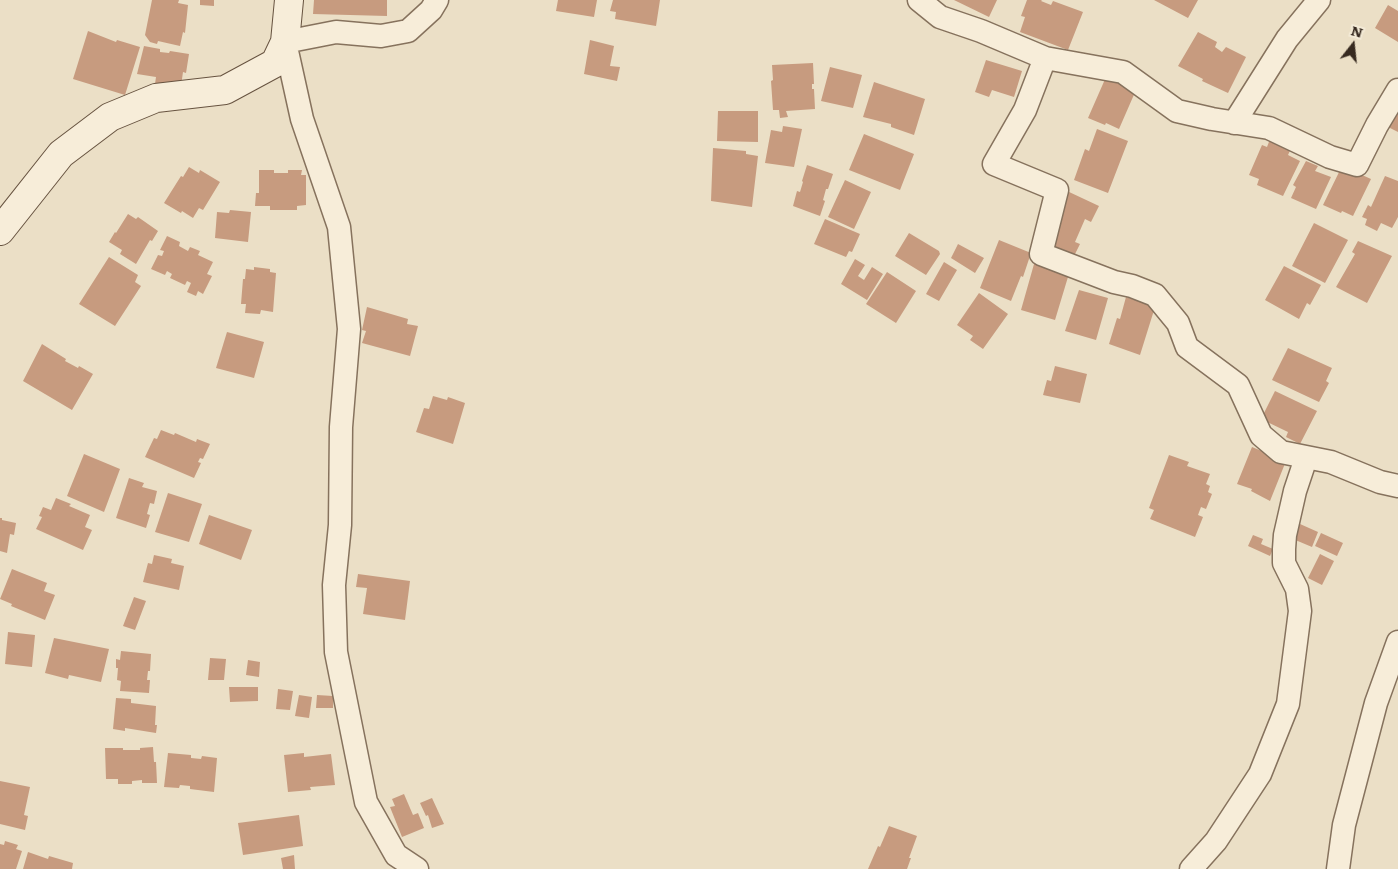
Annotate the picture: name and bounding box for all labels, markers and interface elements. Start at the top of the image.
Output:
text: N [1349,19,1366,42]
north arrow [1328,20,1378,70]

